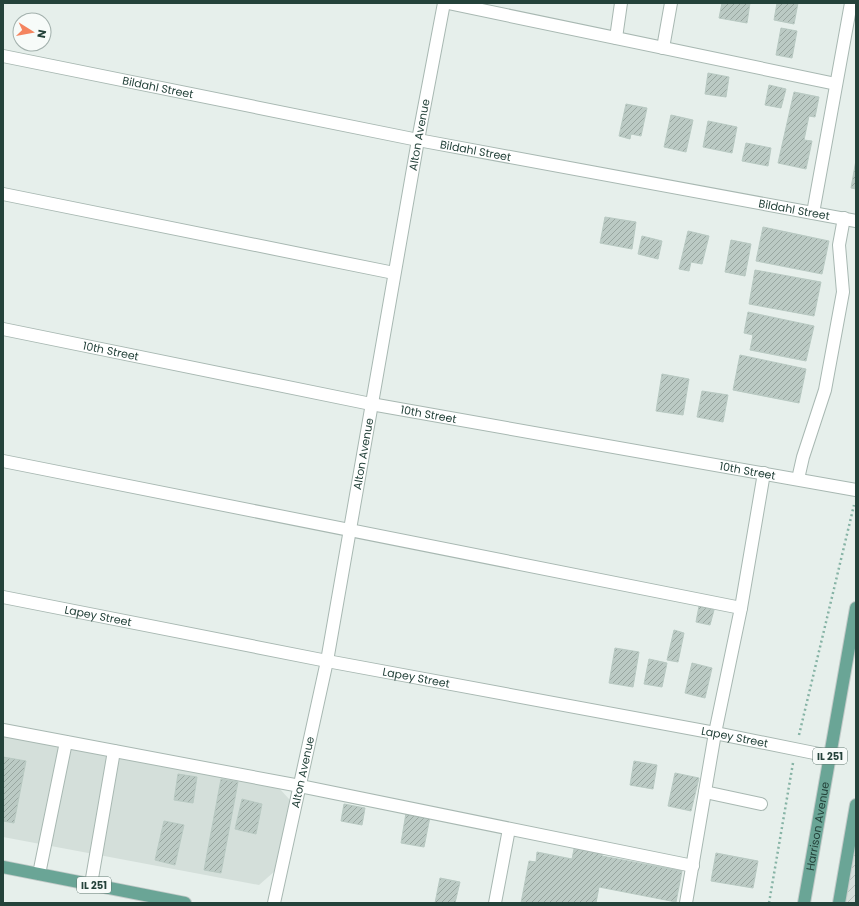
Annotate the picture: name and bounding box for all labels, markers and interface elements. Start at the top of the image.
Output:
north arrow [12,12,52,52]
text: N [33,28,50,39]
street label: Bildahl Street [121,72,195,102]
street label: Alton Avenue [405,97,434,172]
street label: Bildahl Street [439,136,512,165]
street label: Bildahl Street [757,195,831,224]
street label: 10th Street [81,337,140,364]
street label: 10th Street [399,401,458,427]
street label: Alton Avenue [349,417,377,491]
street label: 10th Street [718,458,777,484]
street label: Lapey Street [63,601,133,630]
street label: Lapey Street [381,663,451,692]
street label: Lapey Street [700,723,770,752]
street label: Alton Avenue [287,735,318,809]
road number: IL 251 [813,748,847,764]
street label: Harrison Avenue [802,780,833,872]
road number: IL 251 [77,877,111,893]

